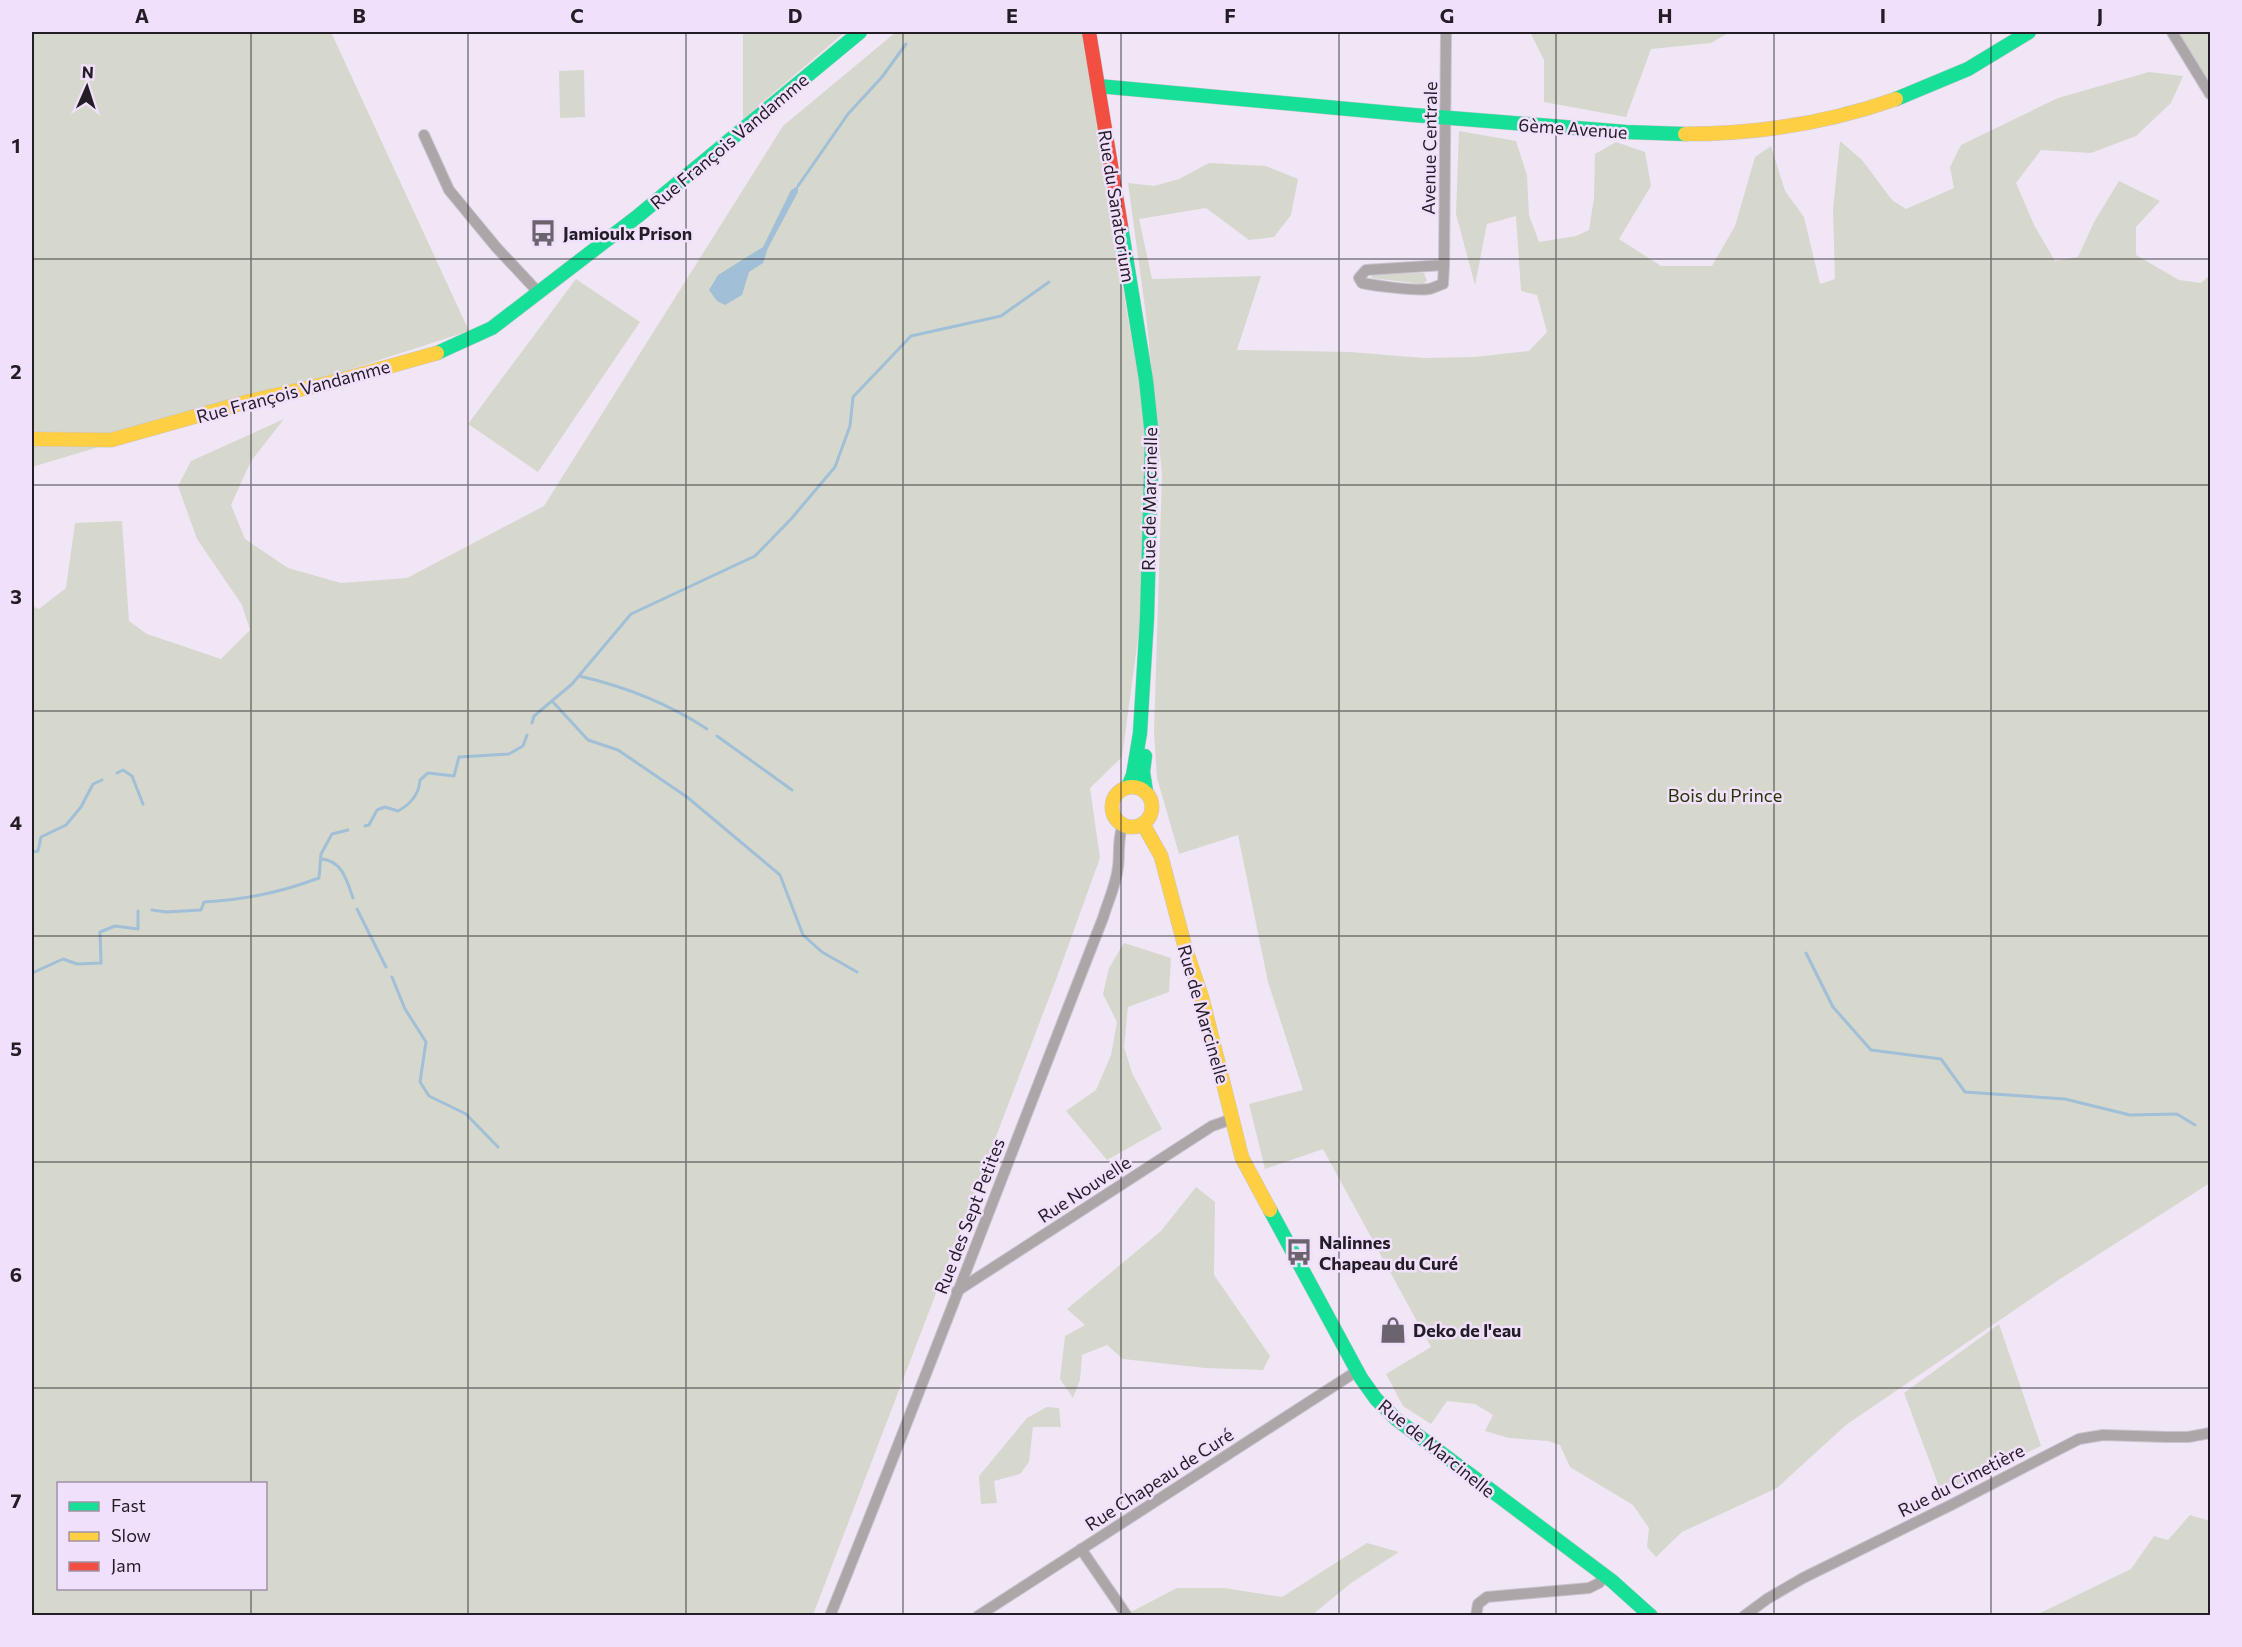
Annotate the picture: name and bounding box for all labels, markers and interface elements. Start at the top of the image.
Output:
text: A [135,3,149,27]
text: B [352,3,366,27]
text: C [570,3,584,27]
text: D [788,3,802,27]
text: E [1006,3,1018,27]
text: F [1224,3,1236,27]
text: G [1440,3,1454,27]
text: H [1658,3,1673,27]
text: I [1880,3,1886,27]
text: J [2097,3,2103,27]
north arrow [57,57,117,117]
text: N [81,62,94,81]
street label: Rue François Vandamme [646,68,812,214]
street label: Avenue Centrale [1417,81,1441,215]
street label: 6ème Avenue [1518,113,1628,143]
street label: Rue du Sanatorium [1094,128,1140,284]
text: 1 [11,133,21,157]
bus stop icon: Jamioulx Prison [528,218,558,248]
place label: Jamioulx Prison [563,222,692,244]
street label: Rue François Vandamme [194,355,392,427]
text: 2 [10,359,22,383]
street label: Rue de Marcinelle [1137,427,1161,571]
text: 3 [10,584,22,608]
park label: Bois du Prince [1668,784,1782,806]
text: 4 [10,810,22,834]
street label: Rue de Marcinelle [1174,942,1234,1086]
text: 5 [10,1036,22,1060]
street label: Rue des Sept Petites [929,1135,1009,1297]
street label: Rue Nouvelle [1033,1151,1135,1227]
place label: Nalinnes Chapeau du Curé [1319,1231,1458,1274]
bus stop icon: Nalinnes Chapeau du Curé [1284,1237,1314,1267]
text: 6 [10,1262,22,1286]
shop icon: Deko de l'eau [1378,1315,1408,1345]
place label: Deko de l'eau [1413,1319,1521,1341]
street label: Rue de Marcinelle [1374,1394,1500,1502]
street label: Rue Chapeau de Curé [1081,1423,1237,1535]
street label: Rue du Cimetière [1894,1439,2028,1521]
legend [57,1482,267,1590]
text: 7 [11,1488,22,1512]
text: Fast [111,1494,146,1516]
text: Slow [111,1524,151,1546]
text: Jam [111,1554,141,1576]

